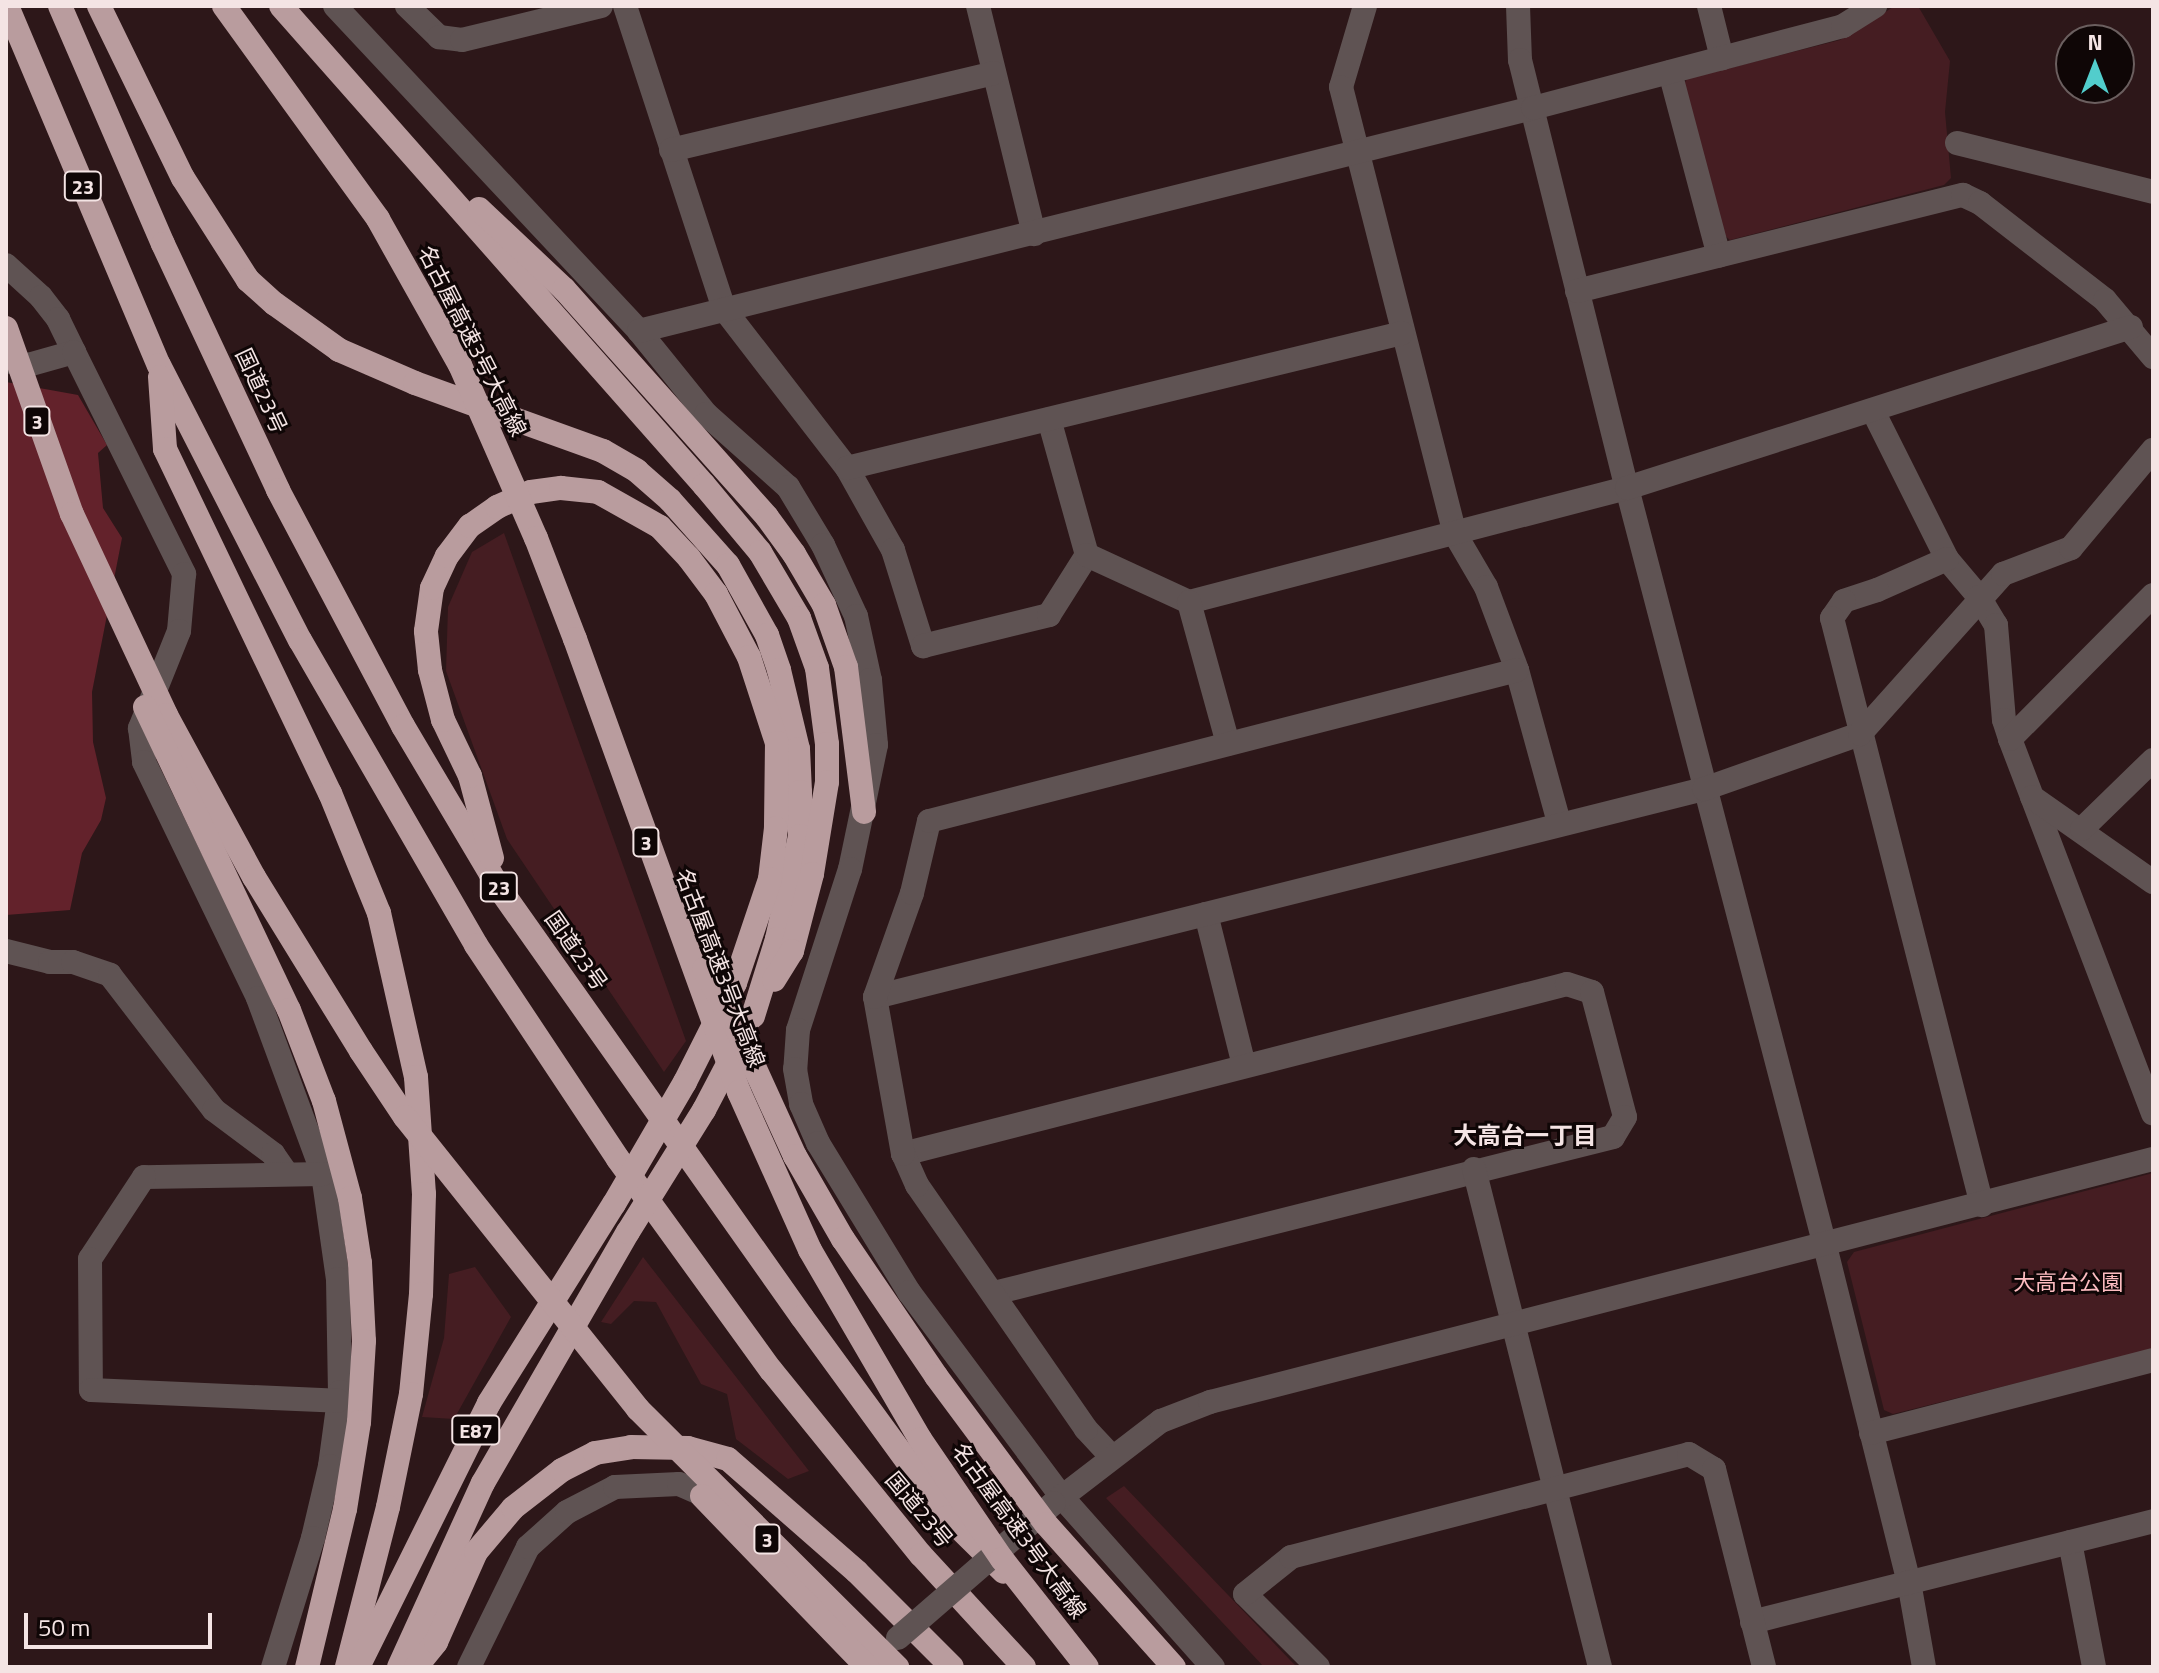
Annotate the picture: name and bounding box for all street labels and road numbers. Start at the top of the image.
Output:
road number: 23 [63,170,103,202]
street label: 名古屋高速3号大高線 [412,241,532,441]
street label: 国道23号 [230,344,292,438]
road number: 3 [23,405,51,437]
road number: 3 [632,826,660,858]
street label: 名古屋高速3号大高線 [670,865,770,1071]
road number: 23 [479,871,519,903]
street label: 国道23号 [539,906,613,996]
road number: E87 [450,1414,502,1446]
street label: 名古屋高速3号大高線 [947,1438,1091,1624]
street label: 国道23号 [880,1467,958,1553]
road number: 3 [753,1523,781,1555]

